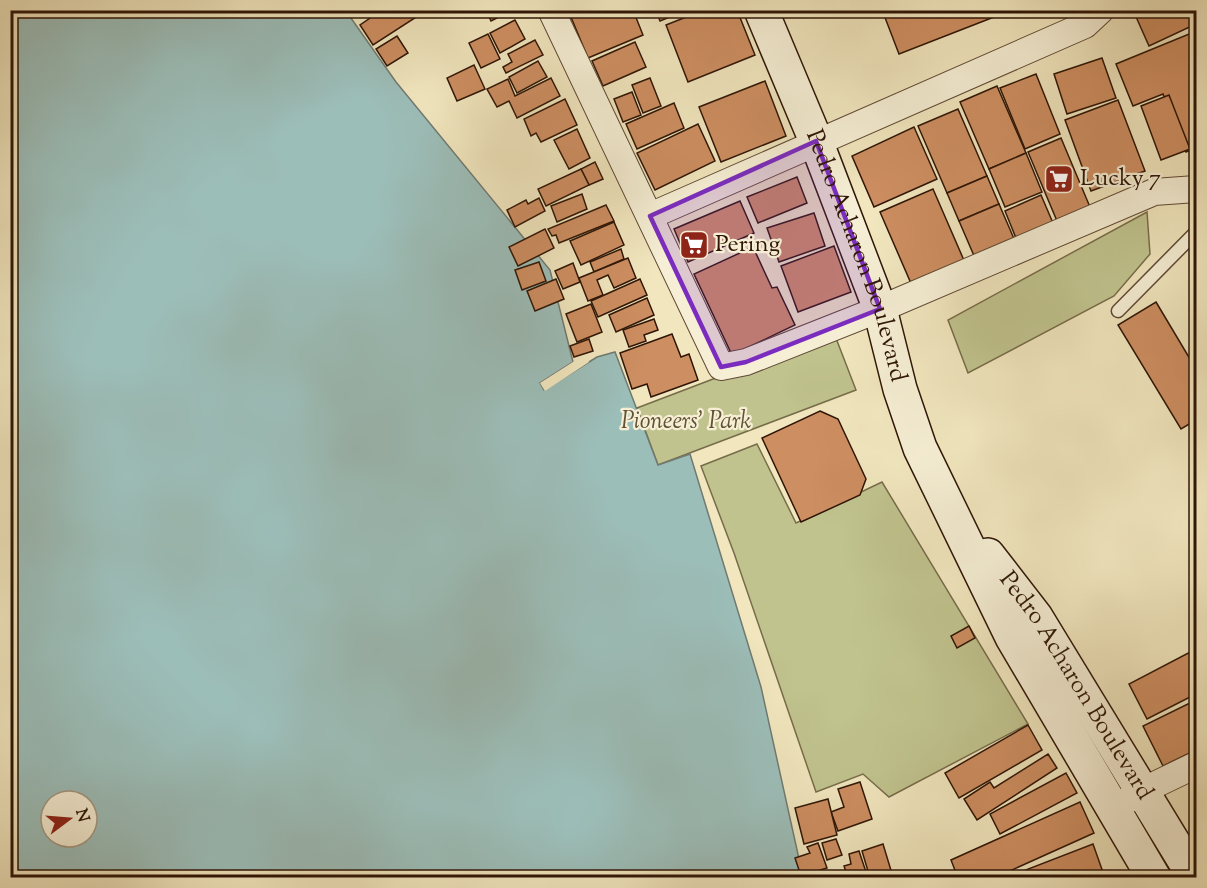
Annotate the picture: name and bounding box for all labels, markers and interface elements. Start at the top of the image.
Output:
street label: Pedro Acharon Boulevard [796,125,915,386]
place label: Lucky 7 [1080,162,1161,196]
supermarket icon: Lucky 7 [1043,163,1075,195]
place label: Pering [715,228,780,262]
supermarket icon: Pering [678,229,710,261]
park label: Pioneers' Park [621,405,751,439]
street label: Pedro Acharon Boulevard [990,565,1161,807]
north arrow [39,789,99,849]
text: N [68,806,94,825]

